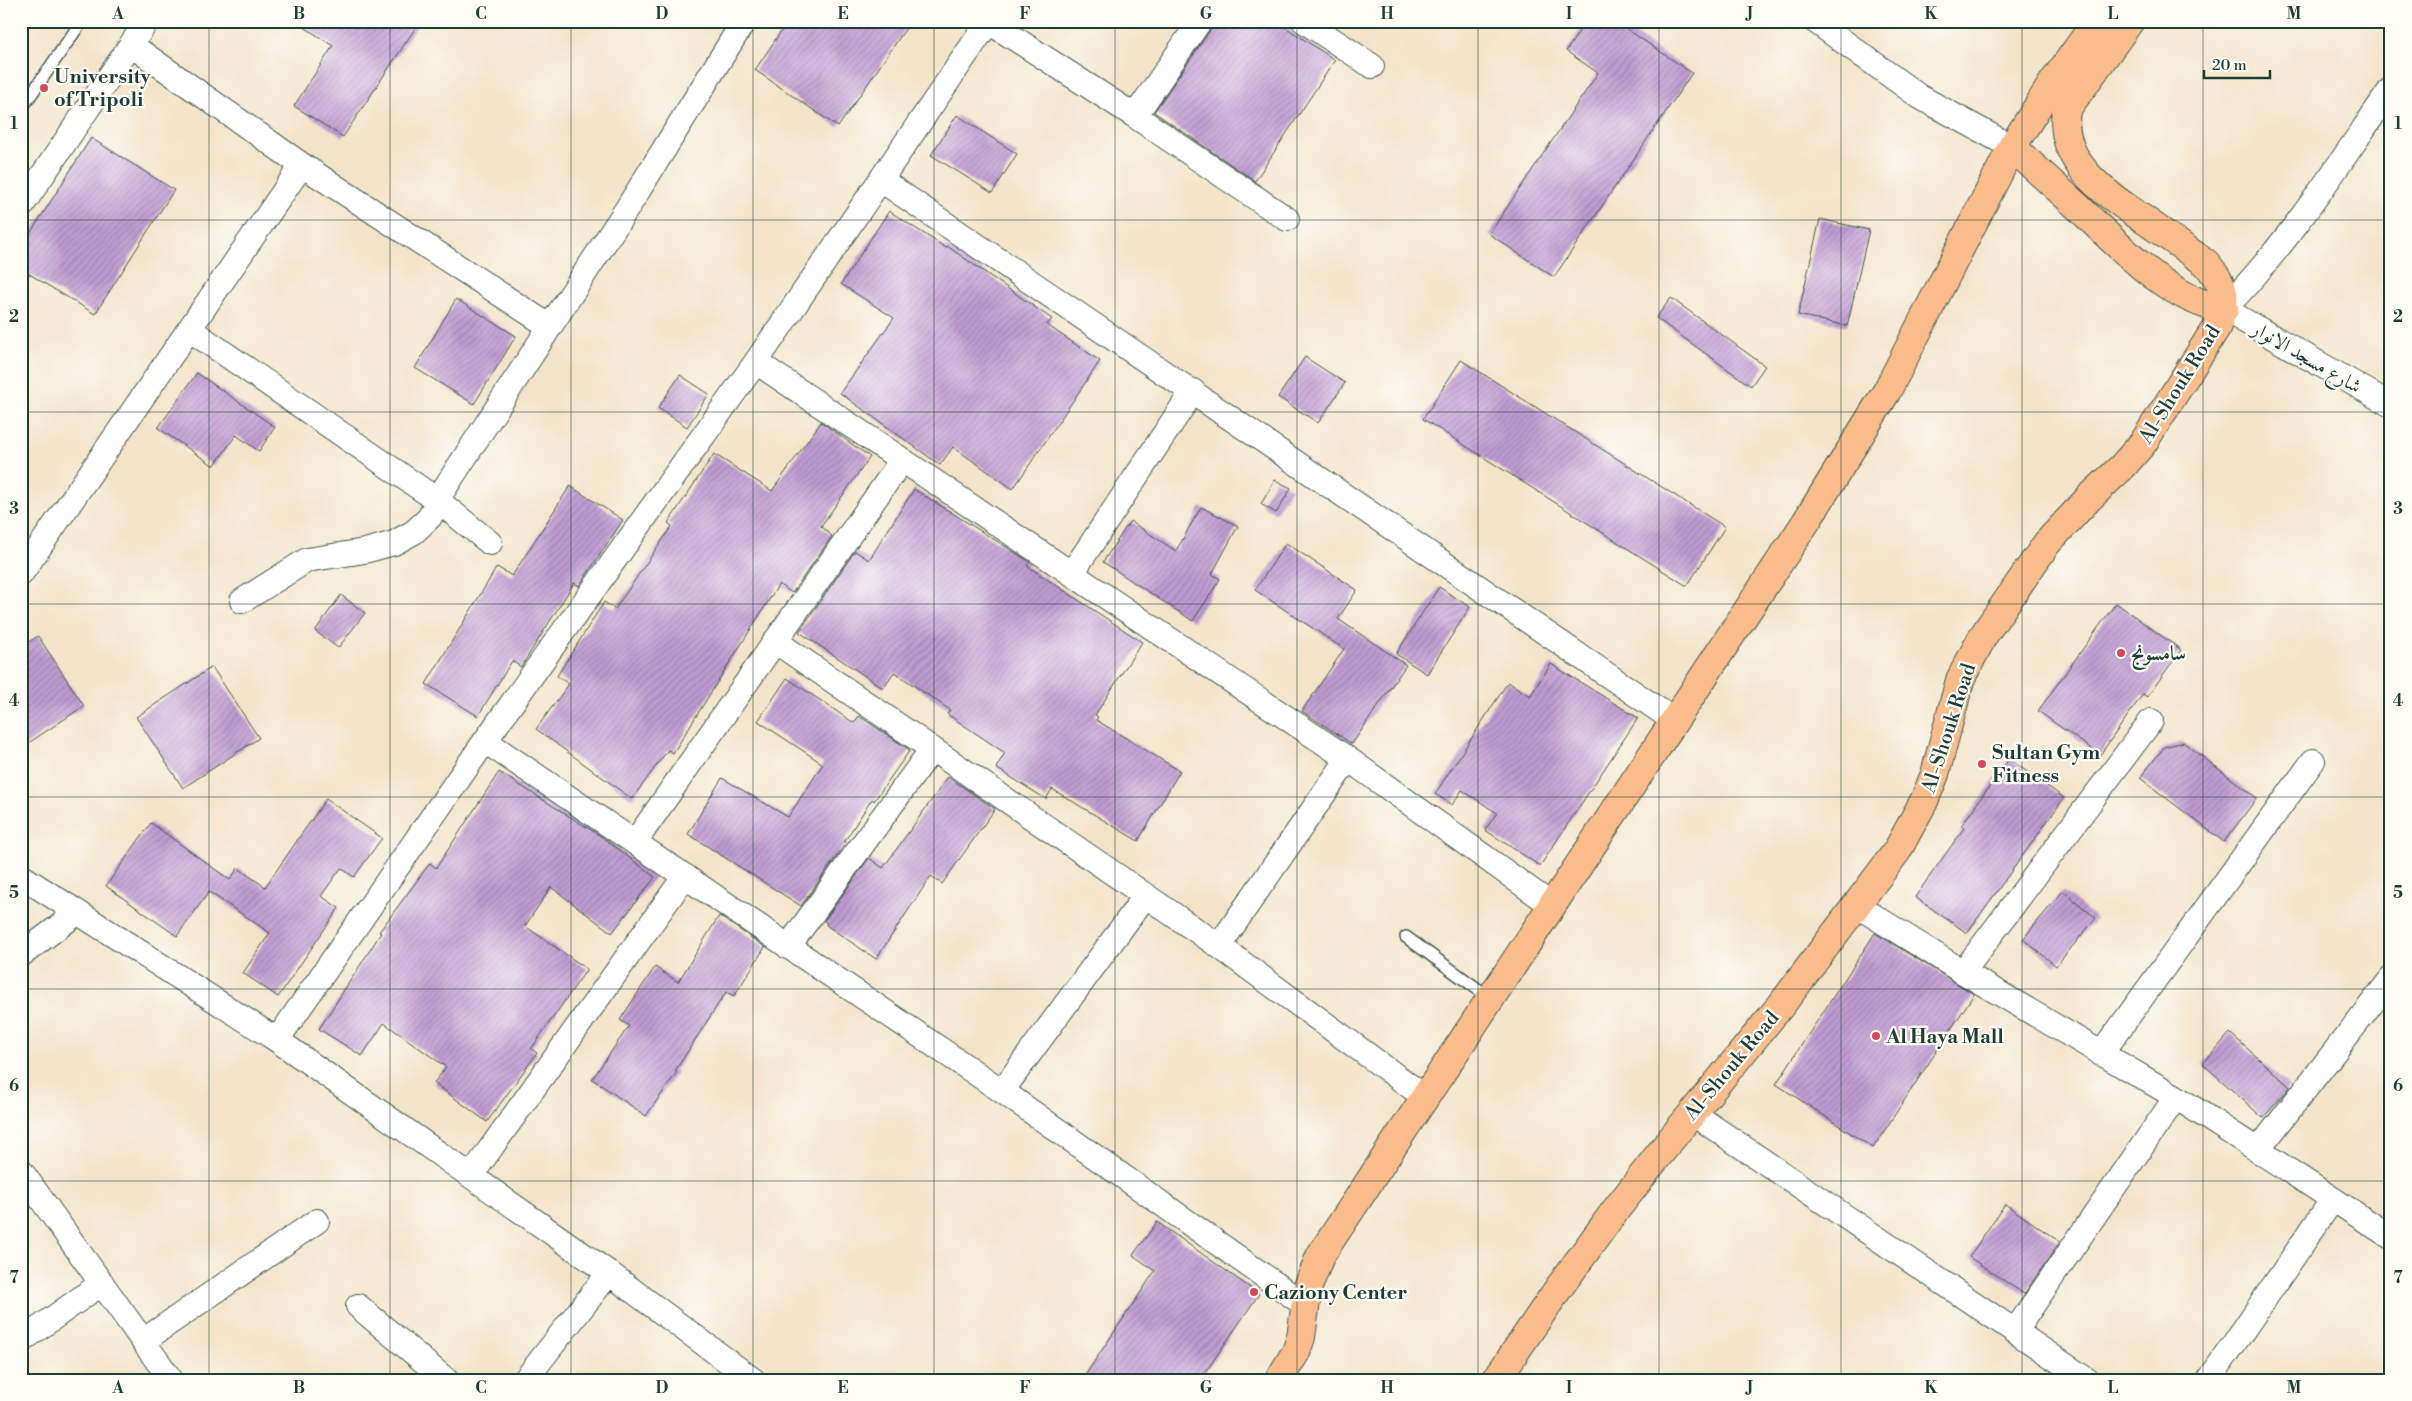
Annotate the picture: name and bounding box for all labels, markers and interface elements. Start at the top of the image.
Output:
text: A [111,4,124,24]
text: B [293,4,305,24]
text: C [475,4,487,24]
text: D [656,4,669,24]
text: E [837,4,849,24]
text: F [1019,4,1031,24]
text: G [1200,4,1213,24]
text: H [1380,4,1394,24]
text: I [1566,4,1572,24]
text: J [1745,4,1753,24]
text: K [1925,4,1939,24]
text: L [2108,4,2119,24]
text: M [2287,4,2302,24]
scale bar [2204,48,2271,80]
text: 20 m [2212,56,2247,75]
place label: University of Tripoli [54,65,152,113]
marker: University of Tripoli [38,82,50,94]
text: 1 [10,114,18,134]
text: 1 [2394,114,2402,134]
text: 2 [9,307,19,327]
text: 2 [2393,307,2403,327]
street label: شارع مسجد الانوار [2243,316,2366,403]
street label: Al-Shouk Road [2133,320,2227,450]
text: 3 [9,499,19,519]
text: 3 [2393,499,2403,519]
place label: سامسونج [2131,642,2186,670]
marker: سامسونج [2115,647,2127,659]
street label: Al-Shouk Road [1916,660,1982,797]
text: 4 [9,691,20,711]
text: 4 [2393,691,2404,711]
place label: Sultan Gym Fitness [1992,741,2100,789]
marker: Sultan Gym Fitness [1976,758,1988,770]
text: 5 [9,883,19,903]
text: 5 [2393,883,2403,903]
street label: Al-Shouk Road [1679,1006,1786,1126]
place label: Al Haya Mall [1885,1025,2004,1050]
marker: Al Haya Mall [1870,1030,1882,1042]
text: 6 [9,1076,19,1096]
text: 6 [2393,1076,2403,1096]
text: 7 [9,1268,19,1288]
text: 7 [2393,1268,2403,1288]
place label: Caziony Center [1264,1281,1407,1306]
marker: Caziony Center [1248,1286,1260,1298]
text: A [111,1378,124,1398]
text: B [293,1378,305,1398]
text: C [475,1378,487,1398]
text: D [656,1378,669,1398]
text: E [837,1378,849,1398]
text: F [1019,1378,1031,1398]
text: G [1200,1378,1213,1398]
text: H [1380,1378,1394,1398]
text: I [1566,1378,1572,1398]
text: J [1745,1378,1753,1398]
text: K [1925,1378,1939,1398]
text: L [2108,1378,2119,1398]
text: M [2287,1378,2302,1398]

